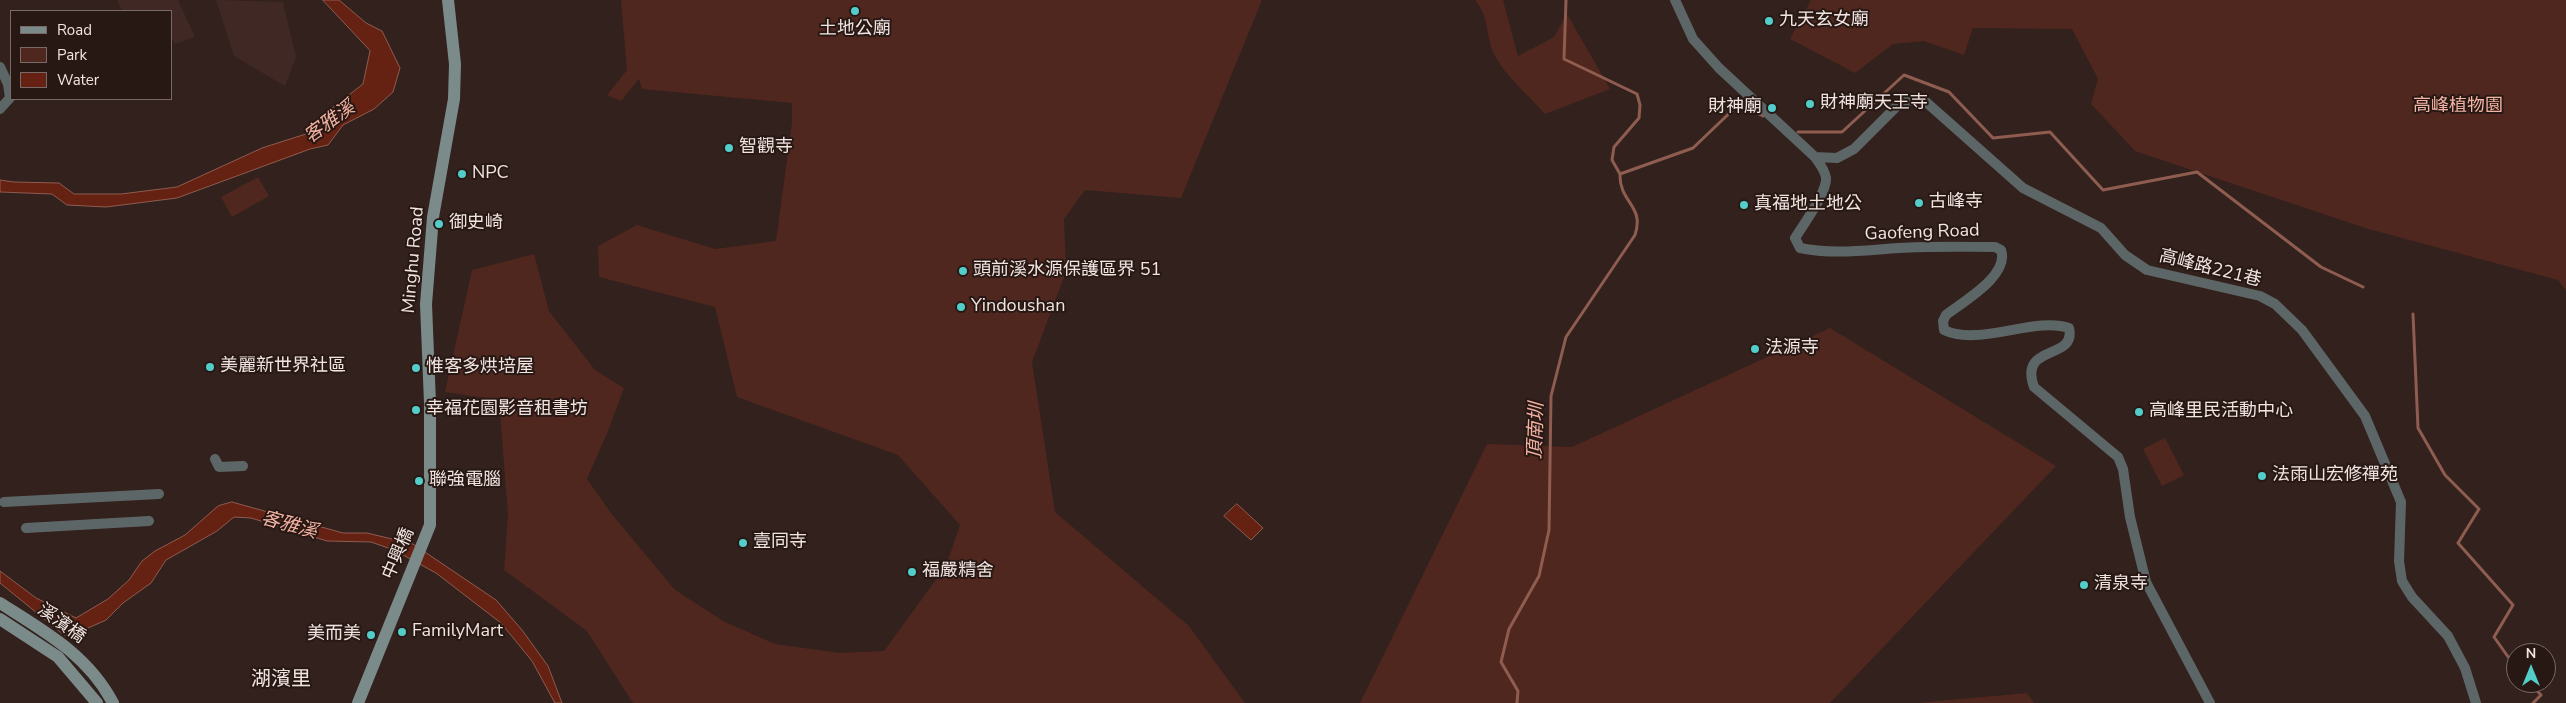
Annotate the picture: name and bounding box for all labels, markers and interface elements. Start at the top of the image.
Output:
marker: 土地公廟 [849,5,861,17]
legend [10,10,172,100]
place label: 九天玄女廟 [1779,10,1869,32]
marker: 九天玄女廟 [1763,15,1775,27]
place label: 土地公廟 [819,19,891,41]
text: Road [57,20,92,40]
text: Park [57,45,87,65]
text: Water [57,70,99,90]
place label: 財神廟天王寺 [1820,93,1928,115]
park label: 高峰植物園 [2413,96,2503,118]
water label: 客雅溪 [300,97,360,149]
place label: 財神廟 [1708,97,1762,119]
marker: 財神廟天王寺 [1804,98,1816,110]
marker: 財神廟 [1766,102,1778,114]
place label: 智觀寺 [739,137,793,159]
marker: 智觀寺 [723,142,735,154]
place label: NPC [472,163,509,185]
marker: NPC [456,168,468,180]
place label: 古峰寺 [1929,192,1983,214]
place label: 真福地土地公 [1754,194,1862,216]
marker: 古峰寺 [1913,197,1925,209]
marker: 真福地土地公 [1738,199,1750,211]
street label: Minghu Road [399,206,429,314]
place label: 御史崎 [449,213,503,235]
marker: 御史崎 [433,218,445,230]
street label: Gaofeng Road [1864,220,1980,246]
street label: 高峰路221巷 [2157,246,2263,292]
place label: 頭前溪水源保護區界 51 [973,260,1161,282]
marker: 頭前溪水源保護區界 51 [957,265,969,277]
place label: Yindoushan [971,296,1065,318]
marker: Yindoushan [955,301,967,313]
place label: 法源寺 [1765,338,1819,360]
marker: 法源寺 [1749,343,1761,355]
place label: 美麗新世界社區 [220,356,346,378]
place label: 惟客多烘培屋 [426,357,534,379]
marker: 美麗新世界社區 [204,361,216,373]
marker: 惟客多烘培屋 [410,362,422,374]
place label: 幸福花園影音租書坊 [426,399,588,421]
place label: 高峰里民活動中心 [2149,401,2293,423]
water label: 頂南圳 [1525,402,1549,460]
marker: 幸福花園影音租書坊 [410,404,422,416]
marker: 高峰里民活動中心 [2133,406,2145,418]
place label: 法雨山宏修禪苑 [2272,465,2398,487]
place label: 聯強電腦 [429,470,501,492]
marker: 法雨山宏修禪苑 [2256,470,2268,482]
marker: 聯強電腦 [413,475,425,487]
water label: 客雅溪 [259,508,319,544]
street label: 中興橋 [379,525,419,583]
place label: 壹同寺 [753,532,807,554]
marker: 壹同寺 [737,537,749,549]
place label: 福嚴精舍 [922,561,994,583]
marker: 福嚴精舍 [906,566,918,578]
place label: 清泉寺 [2094,574,2148,596]
marker: 清泉寺 [2078,579,2090,591]
street label: 溪濱橋 [33,599,89,649]
place label: FamilyMart [412,621,503,643]
place label: 美而美 [307,624,361,646]
marker: FamilyMart [396,626,408,638]
marker: 美而美 [365,629,377,641]
north arrow [2506,643,2556,693]
text: N [2526,644,2536,663]
district label: 湖濱里 [251,668,311,692]

